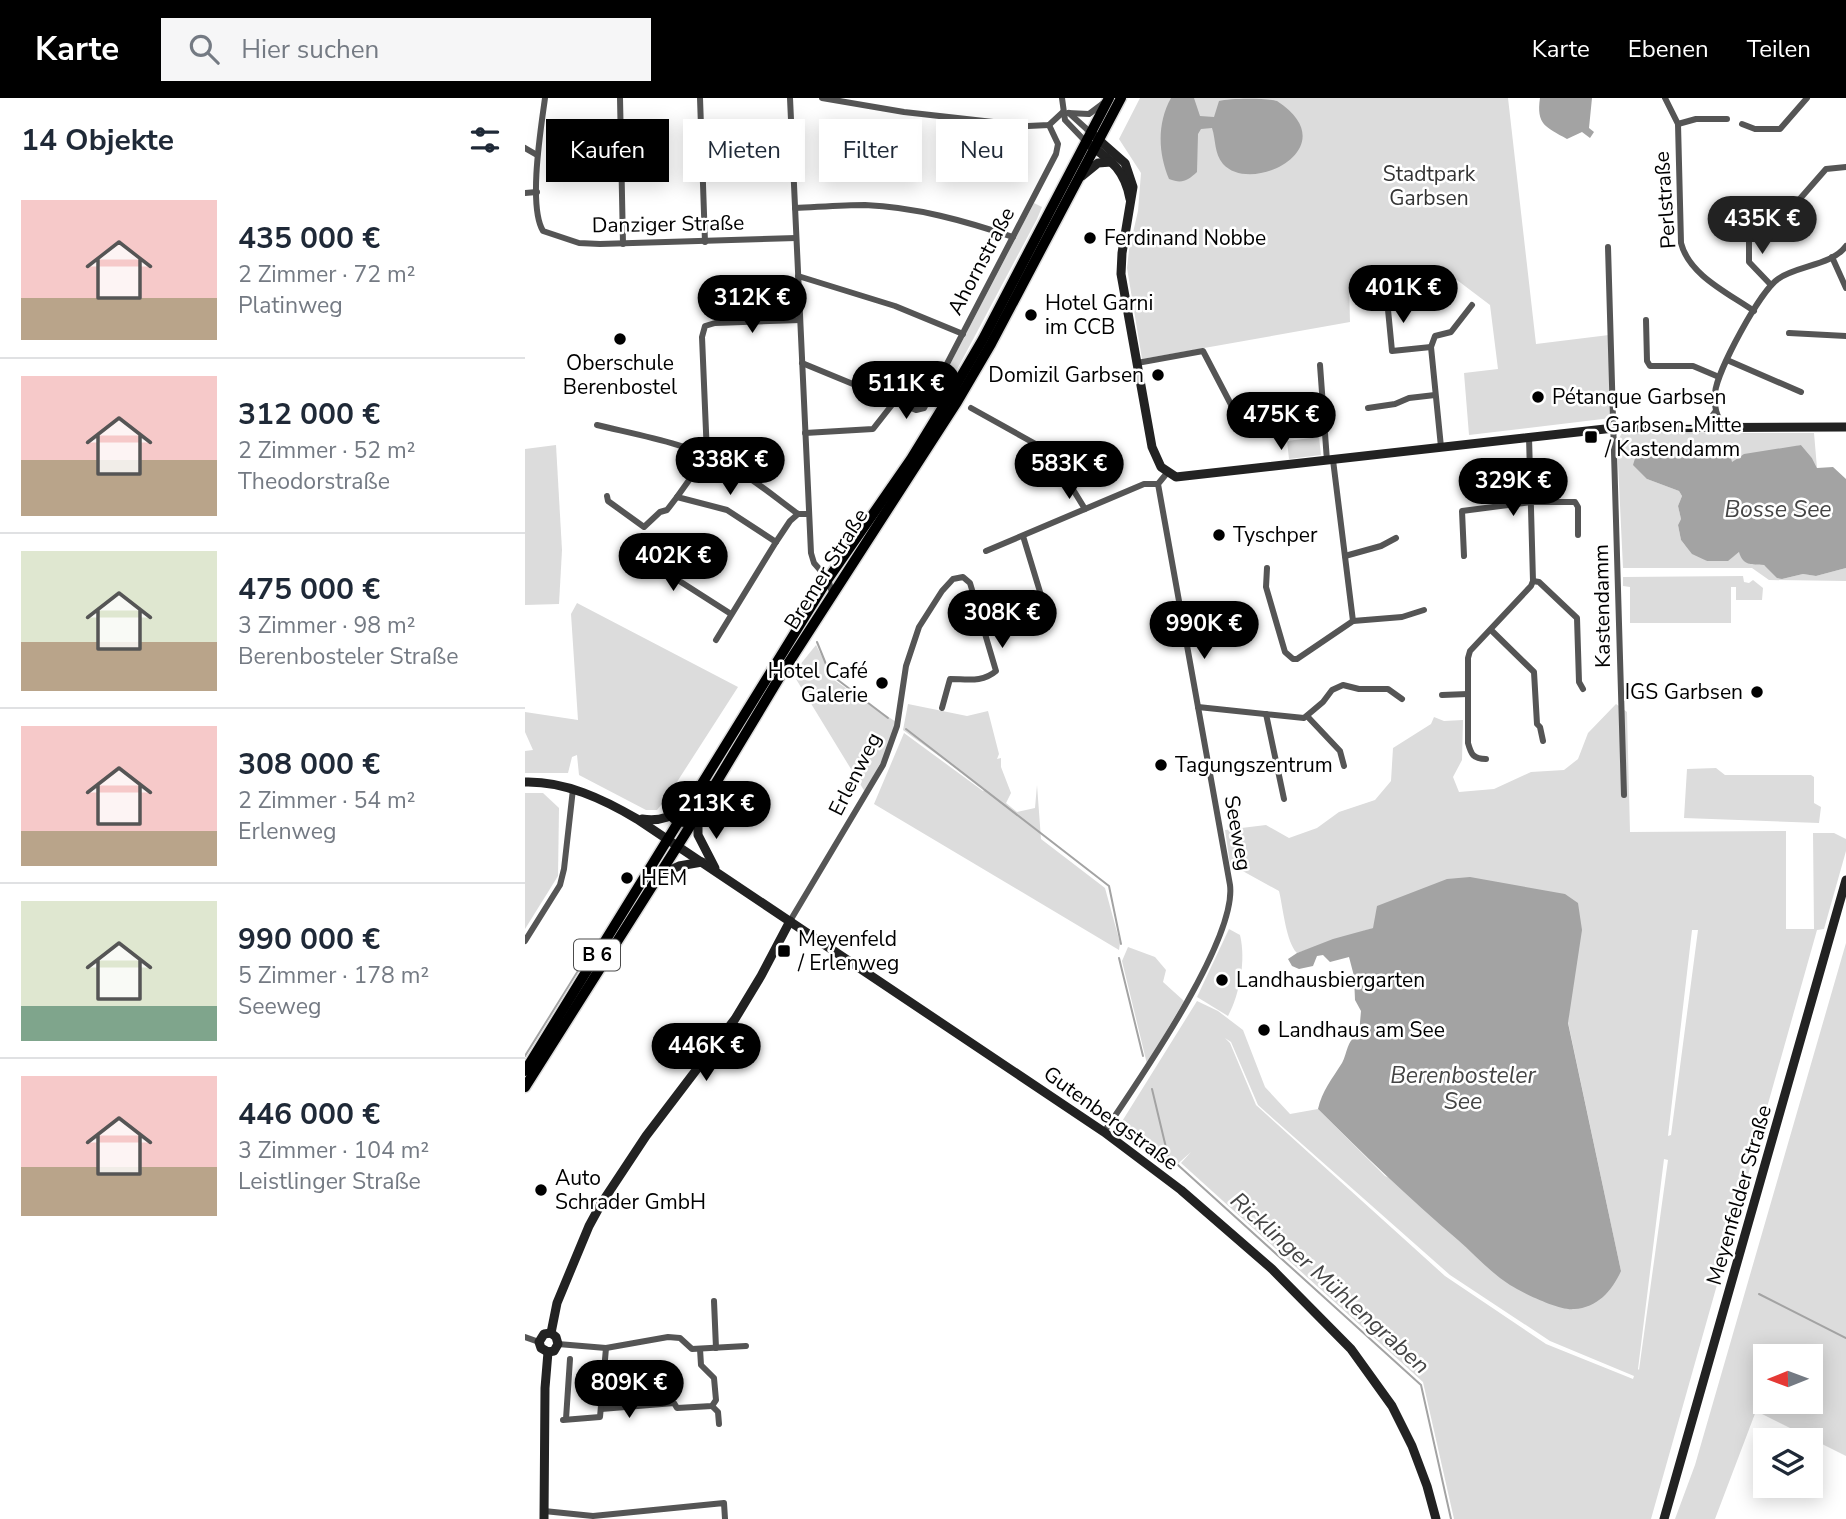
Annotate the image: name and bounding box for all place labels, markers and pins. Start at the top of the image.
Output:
pin: 435K € [1705,197,1819,256]
place label: Ferdinand Nobbe [1104,224,1266,252]
marker: Ferdinand Nobbe [1082,230,1098,246]
pin: 401K € [1346,266,1460,325]
pin: 312K € [695,275,809,335]
place label: Hotel Garni im CCB [1045,289,1153,341]
marker: Hotel Garni im CCB [1023,307,1039,323]
marker: Oberschule Berenbostel [612,331,628,347]
place label: Oberschule Berenbostel [563,349,678,401]
place label: Domizil Garbsen [988,361,1144,389]
pin: 511K € [849,362,963,421]
marker: Domizil Garbsen [1150,367,1166,383]
place label: Pétanque Garbsen [1552,383,1726,411]
marker: Pétanque Garbsen [1530,389,1546,405]
pin: 475K € [1224,392,1338,452]
place label: Garbsen-Mitte / Kastendamm [1604,411,1742,463]
marker: Garbsen-Mitte / Kastendamm [1583,429,1599,445]
pin: 338K € [673,438,787,497]
pin: 583K € [1012,442,1126,501]
pin: 329K € [1456,458,1570,518]
place label: Tyschper [1233,521,1318,549]
marker: Tyschper [1211,527,1227,543]
pin: 402K € [616,533,730,593]
pin: 308K € [945,590,1059,650]
pin: 990K € [1147,602,1261,661]
place label: Hotel Café Galerie [768,657,868,709]
marker: Hotel Café Galerie [874,675,890,691]
place label: IGS Garbsen [1625,678,1743,706]
marker: IGS Garbsen [1749,684,1765,700]
place label: Tagungszentrum [1175,751,1333,779]
marker: Tagungszentrum [1153,757,1169,773]
pin: 213K € [659,782,773,841]
place label: HEM [641,864,687,892]
marker: HEM [619,870,635,886]
place label: Meyenfeld / Erlenweg [797,925,899,977]
marker: Meyenfeld / Erlenweg [776,943,792,959]
place label: Landhausbiergarten [1236,966,1425,994]
marker: Landhausbiergarten [1214,972,1230,988]
place label: Landhaus am See [1278,1016,1445,1044]
marker: Landhaus am See [1256,1022,1272,1038]
pin: 446K € [649,1024,763,1083]
place label: Auto Schrader GmbH [555,1164,706,1216]
marker: Auto Schrader GmbH [533,1182,549,1198]
pin: 809K € [572,1360,686,1420]

